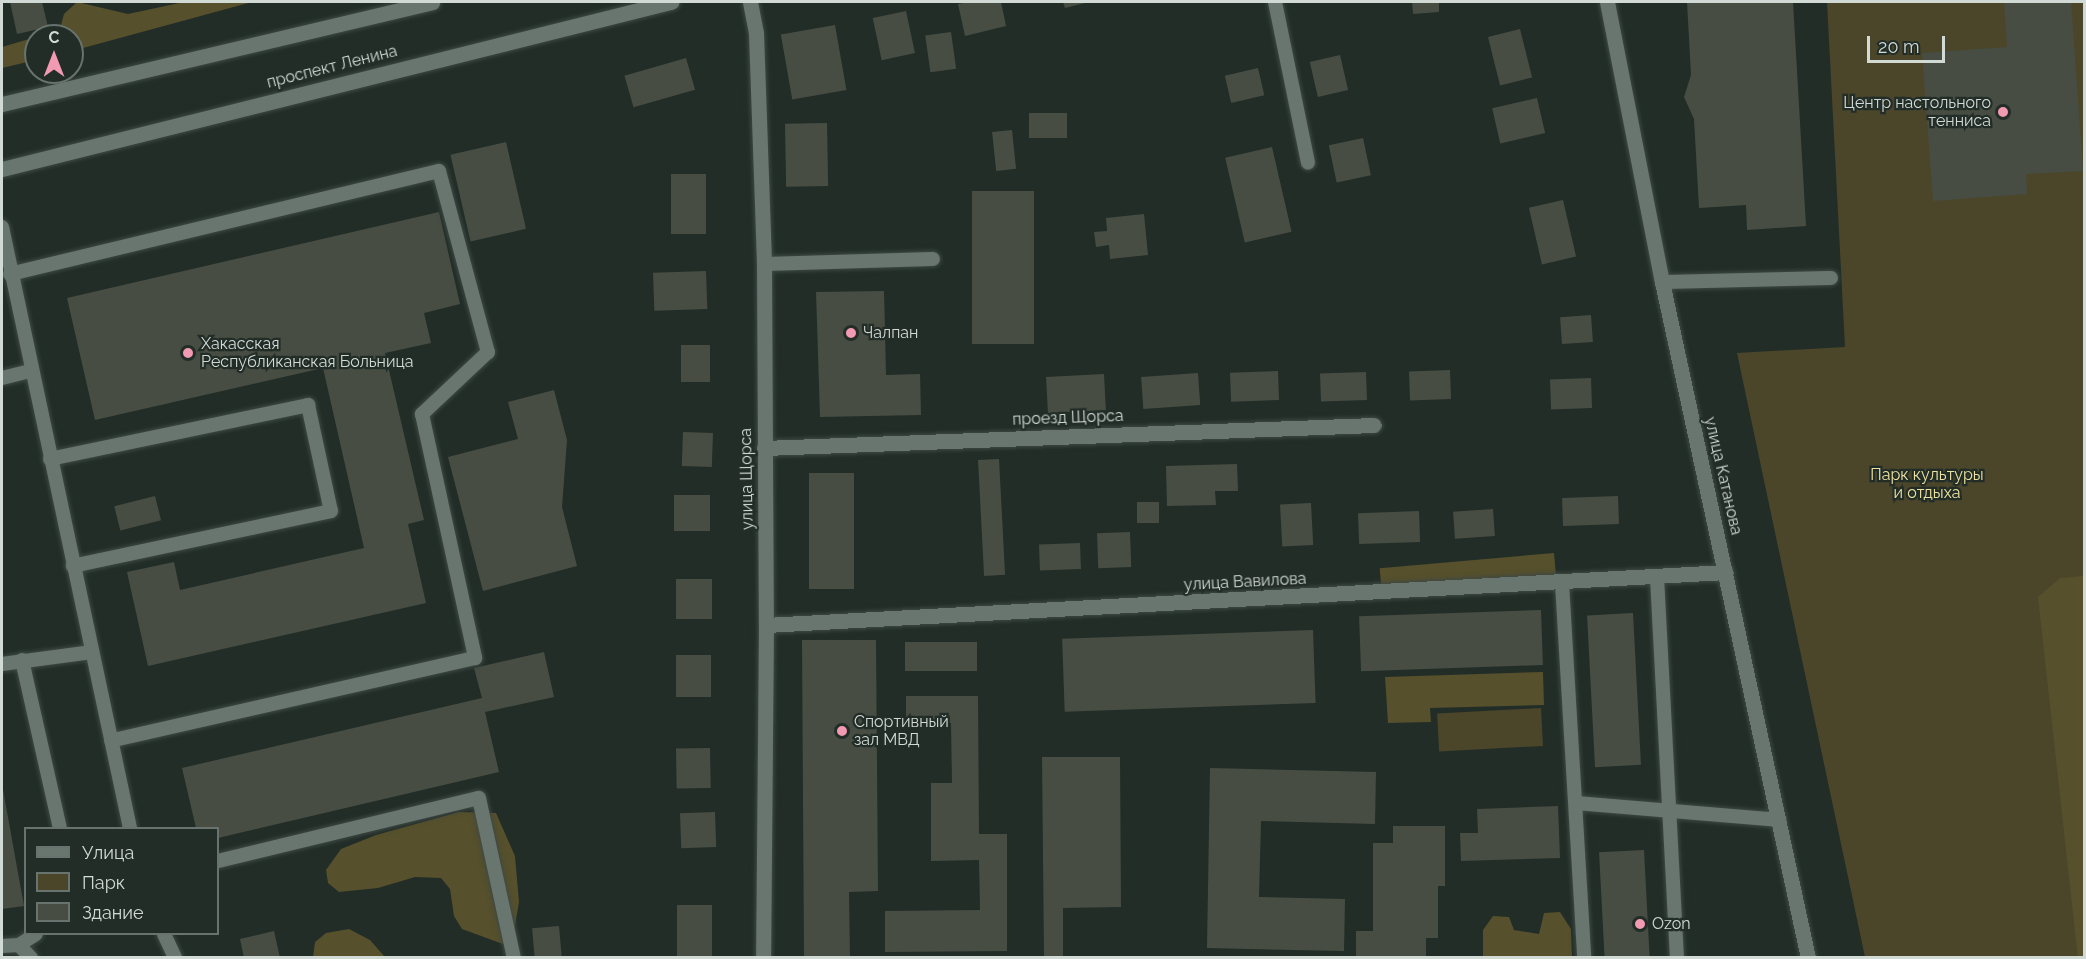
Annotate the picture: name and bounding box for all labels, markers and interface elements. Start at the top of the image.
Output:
north arrow [24,24,84,84]
scale bar [1870,24,1948,62]
text: С [49,28,59,47]
text: 20 m [1878,36,1920,57]
street label: проспект Ленина [265,42,399,92]
place label: Центр настольного тенниса [1843,93,1991,131]
marker: Центр настольного тенниса [1996,105,2010,119]
place label: Чалпан [863,323,918,343]
marker: Чалпан [844,326,858,340]
place label: Хакасская Республиканская Больница [201,334,413,372]
marker: Хакасская Республиканская Больница [179,344,197,362]
street label: проезд Щорса [1012,406,1124,430]
street label: улица Катанова [1700,415,1746,537]
street label: улица Щорса [737,428,757,530]
park label: Парк культуры и отдыха [1870,465,1984,503]
street label: улица Вавилова [1183,569,1307,595]
place label: Спортивный зал МВД [854,712,949,750]
marker: Спортивный зал МВД [835,724,849,738]
legend [24,827,219,935]
text: Улица [82,842,134,863]
text: Парк [82,872,125,893]
text: Здание [82,902,144,923]
place label: Ozon [1652,914,1691,934]
marker: Ozon [1633,917,1647,931]

